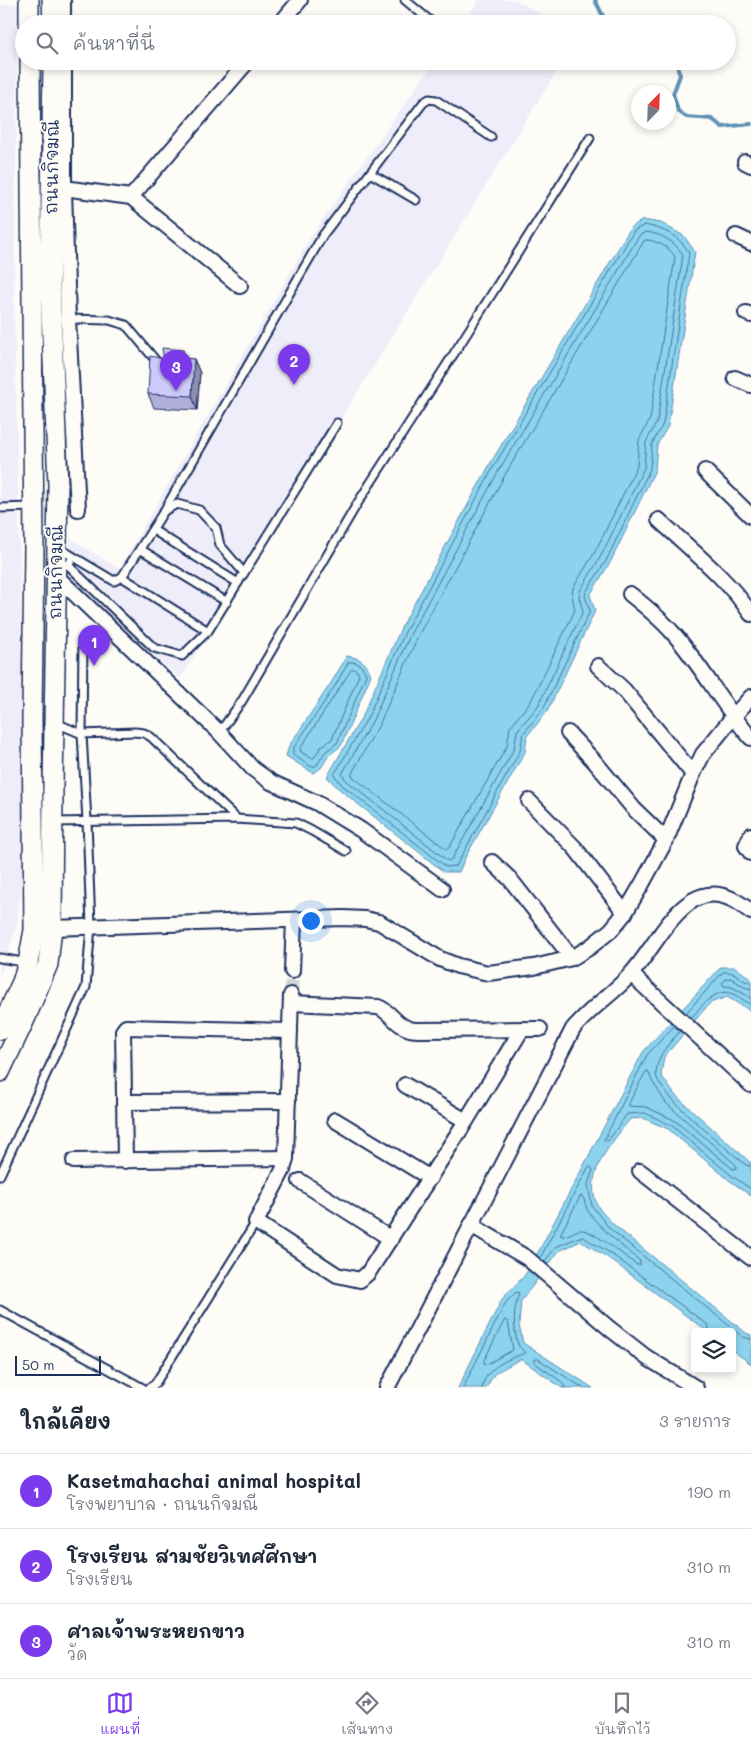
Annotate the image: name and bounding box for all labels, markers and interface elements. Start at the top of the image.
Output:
search box [15,15,736,70]
icon: search [33,29,61,57]
text: ค้นหาที่นี่ [73,30,155,55]
north arrow [631,85,676,130]
street label: ถนนกิจมณี [38,119,64,215]
pin: 2 [278,344,310,385]
pin: 3 [160,350,192,391]
street label: ถนนกิจมณี [42,524,68,620]
pin: 1 [78,625,110,666]
your location [298,908,324,934]
map controls [691,1328,736,1373]
button: layers [691,1328,736,1373]
scale bar [15,1353,101,1376]
text: 50 m [22,1355,54,1374]
text: ใกล้เคียง [20,1407,111,1434]
text: 3 รายการ [659,1410,731,1431]
text: Kasetmahachai animal hospital [67,1468,361,1493]
text: 1 [32,1481,40,1502]
text: 190 m [687,1481,731,1502]
text: โรงพยาบาล · ถนนกิจมณี [67,1493,258,1514]
text: โรงเรียน สามชัยวิเทศศึกษา [67,1543,317,1568]
text: 2 [32,1556,40,1577]
text: 310 m [687,1556,731,1577]
text: โรงเรียน [67,1568,132,1589]
text: ศาลเจ้าพระหยกขาว [67,1618,245,1643]
text: 3 [31,1631,41,1652]
text: 310 m [687,1631,731,1652]
text: วัด [67,1643,87,1664]
tab: แผนที่ [101,1689,140,1738]
tab: เส้นทาง [341,1689,393,1738]
tab: บันทึกไว้ [594,1689,650,1738]

